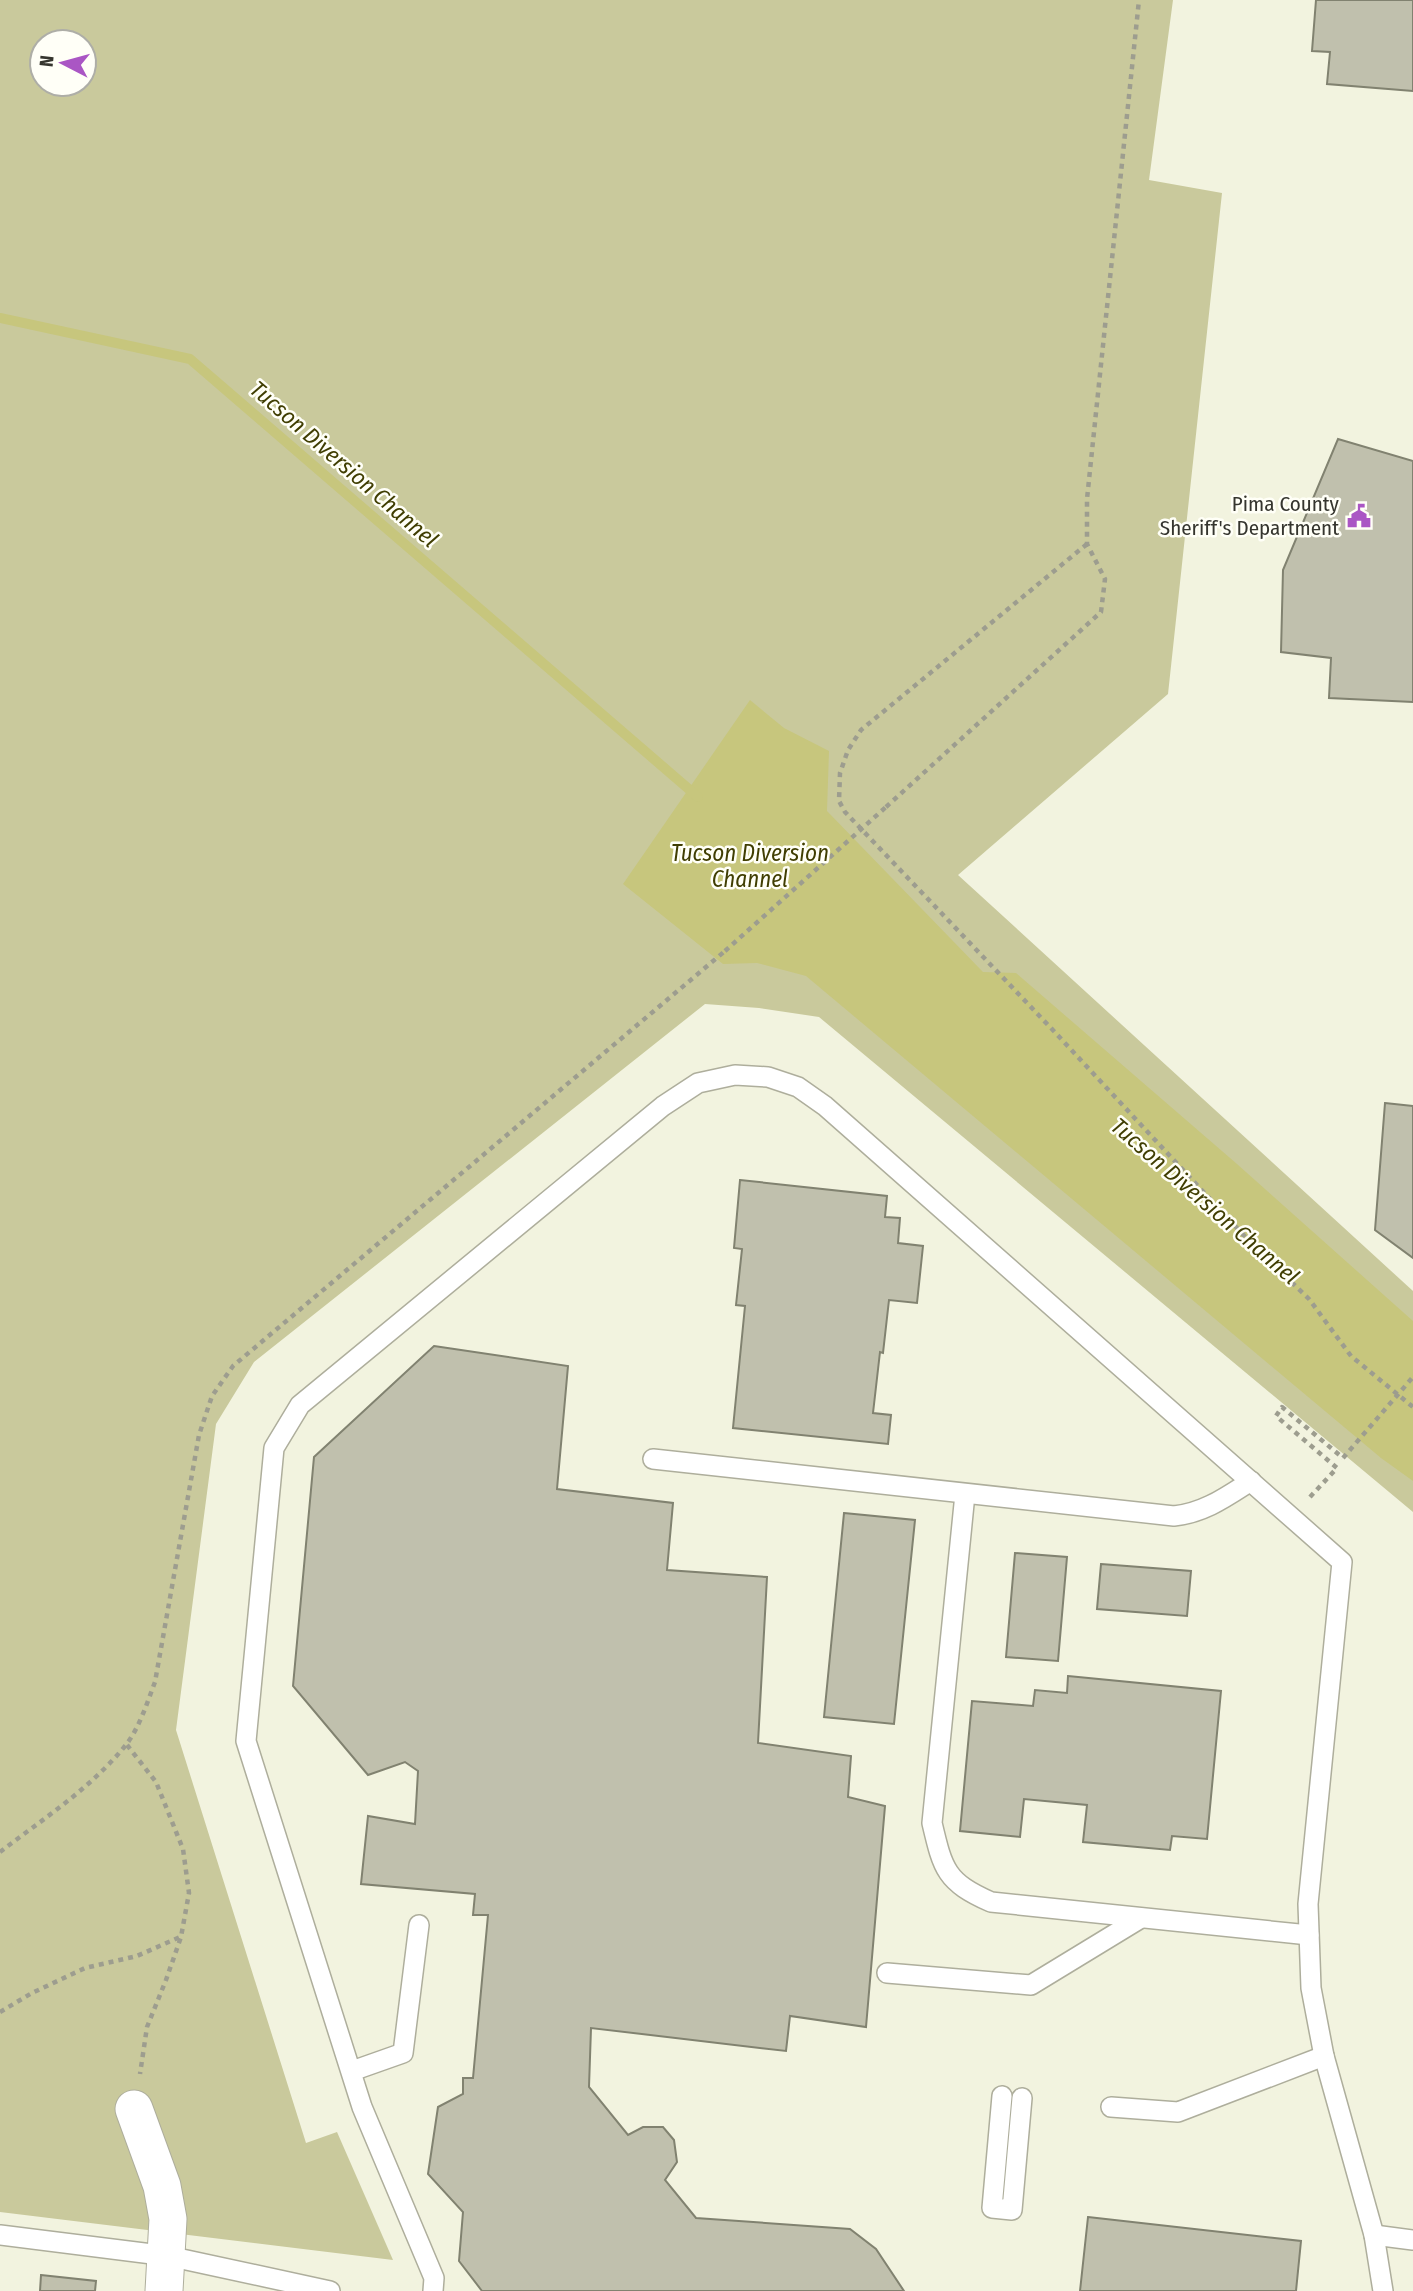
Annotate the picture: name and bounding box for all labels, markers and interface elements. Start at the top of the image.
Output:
north arrow [28,28,98,98]
text: N [35,54,59,68]
water label: Tucson Diversion Channel [244,375,444,553]
place label: Pima County Sheriff's Department [1160,491,1340,541]
public building icon: Pima County Sheriff's Department [1345,502,1373,530]
water label: Tucson Diversion Channel [671,839,829,893]
water label: Tucson Diversion Channel [1105,1112,1305,1290]

